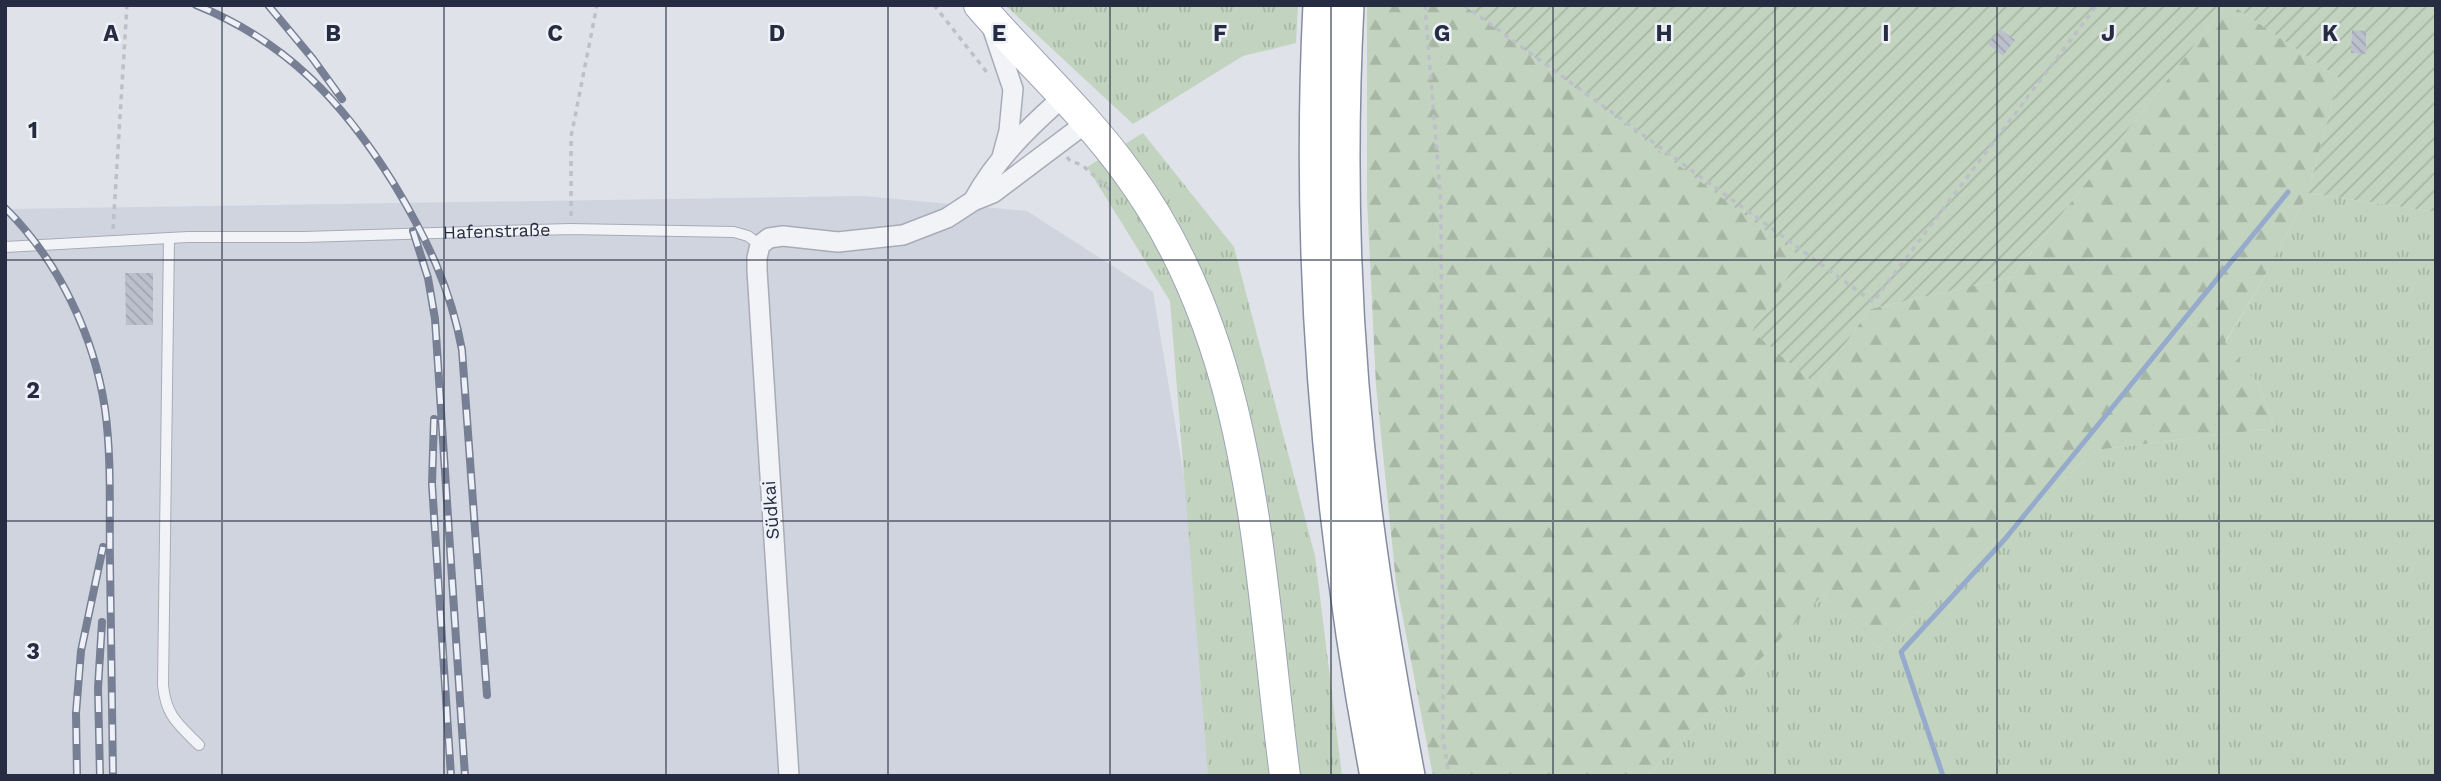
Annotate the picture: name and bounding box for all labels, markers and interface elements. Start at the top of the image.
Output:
text: A [103,20,119,47]
text: B [325,20,341,47]
text: C [547,20,563,47]
text: D [769,20,785,47]
text: E [992,20,1006,47]
text: F [1213,20,1227,47]
text: G [1434,20,1450,47]
text: H [1655,20,1673,47]
text: I [1882,20,1890,47]
text: J [2101,20,2115,47]
text: K [2322,20,2338,47]
text: 1 [28,117,38,144]
street label: Hafenstraße [443,219,551,243]
text: 2 [26,377,40,404]
street label: Südkai [758,480,783,540]
text: 3 [26,638,40,665]

